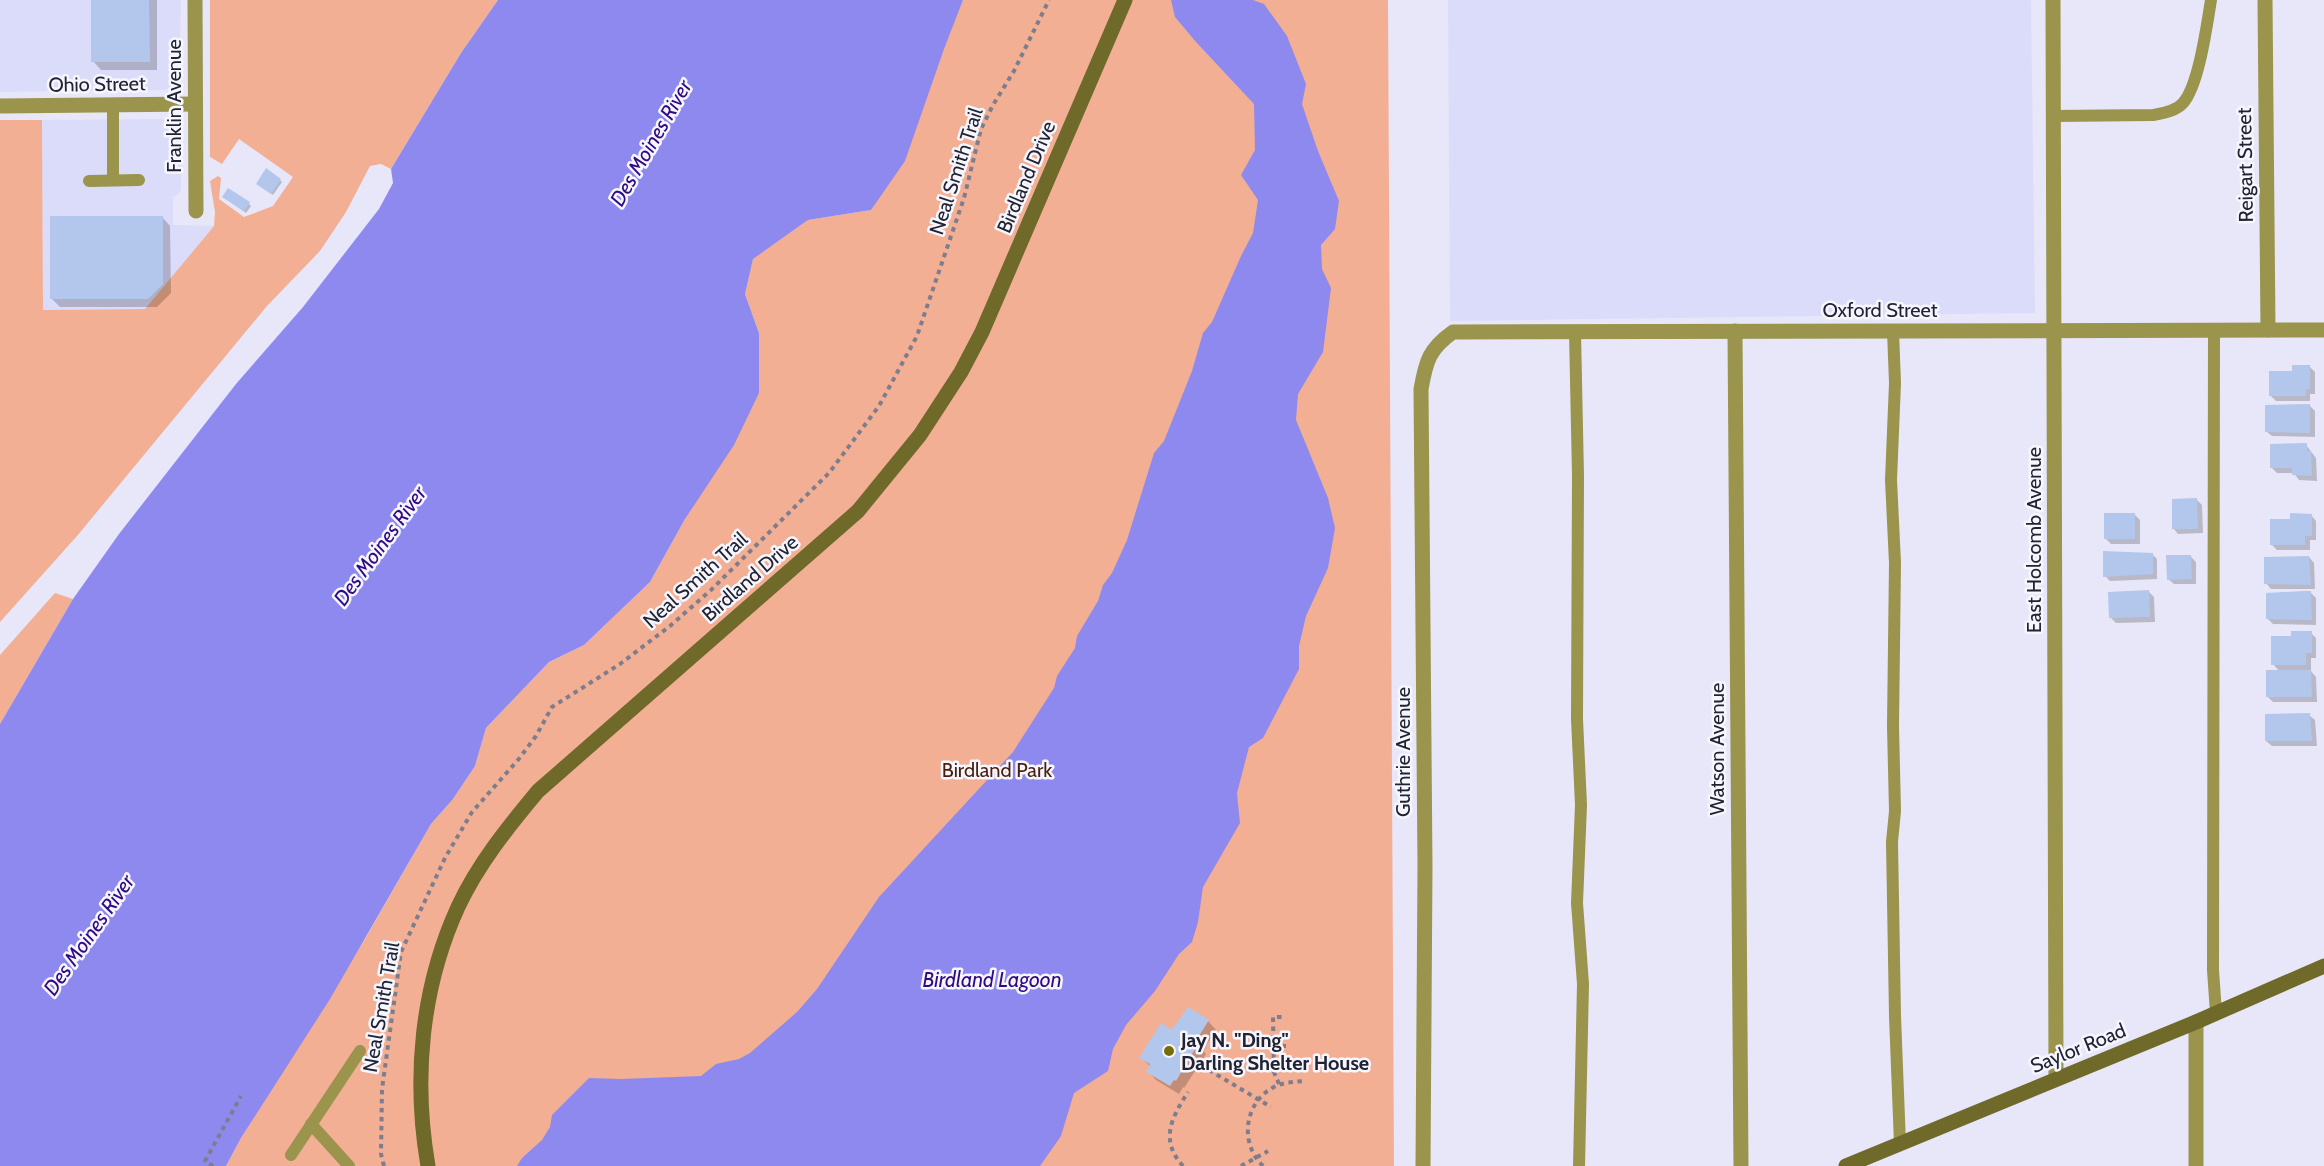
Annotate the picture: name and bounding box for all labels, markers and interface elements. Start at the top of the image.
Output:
street label: Franklin Avenue [162,39,186,173]
street label: Ohio Street [48,71,146,97]
water label: Des Moines River [604,74,697,210]
street label: Neal Smith Trail [924,104,988,237]
street label: Reigart Street [2232,107,2258,223]
street label: Birdland Drive [992,117,1060,237]
street label: Oxford Street [1822,298,1938,322]
street label: East Holcomb Avenue [2022,447,2046,633]
water label: Des Moines River [328,480,432,610]
street label: Neal Smith Trail [638,527,752,633]
street label: Birdland Drive [697,530,803,626]
street label: Watson Avenue [1705,683,1729,815]
street label: Guthrie Avenue [1391,687,1415,817]
park label: Birdland Park [942,758,1052,782]
water label: Des Moines River [38,868,140,1000]
street label: Neal Smith Trail [358,940,404,1074]
water label: Birdland Lagoon [923,967,1061,992]
street label: Saylor Road [2027,1018,2129,1078]
place label: Jay N. "Ding" Darling Shelter House [1180,1028,1369,1075]
marker: Jay N. "Ding" Darling Shelter House [1162,1044,1176,1058]

